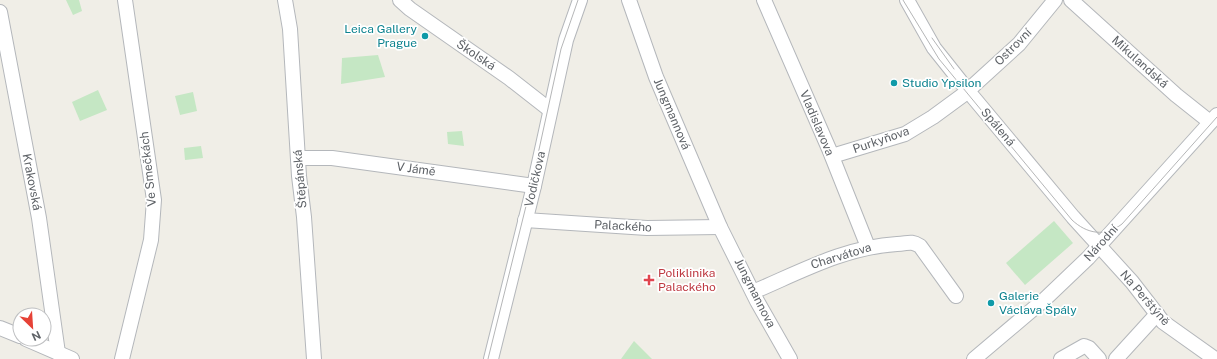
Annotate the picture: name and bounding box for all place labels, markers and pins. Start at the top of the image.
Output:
place label: Leica Gallery Prague [344,22,418,50]
marker: Leica Gallery Prague [420,31,430,41]
place label: Studio Ypsilon [902,76,982,90]
marker: Studio Ypsilon [889,78,899,88]
place label: Poliklinika Palackého [658,266,716,294]
marker: Poliklinika Palackého [643,274,655,286]
place label: Galerie Václava Špály [999,289,1077,317]
marker: Galerie Václava Špály [986,298,996,308]

